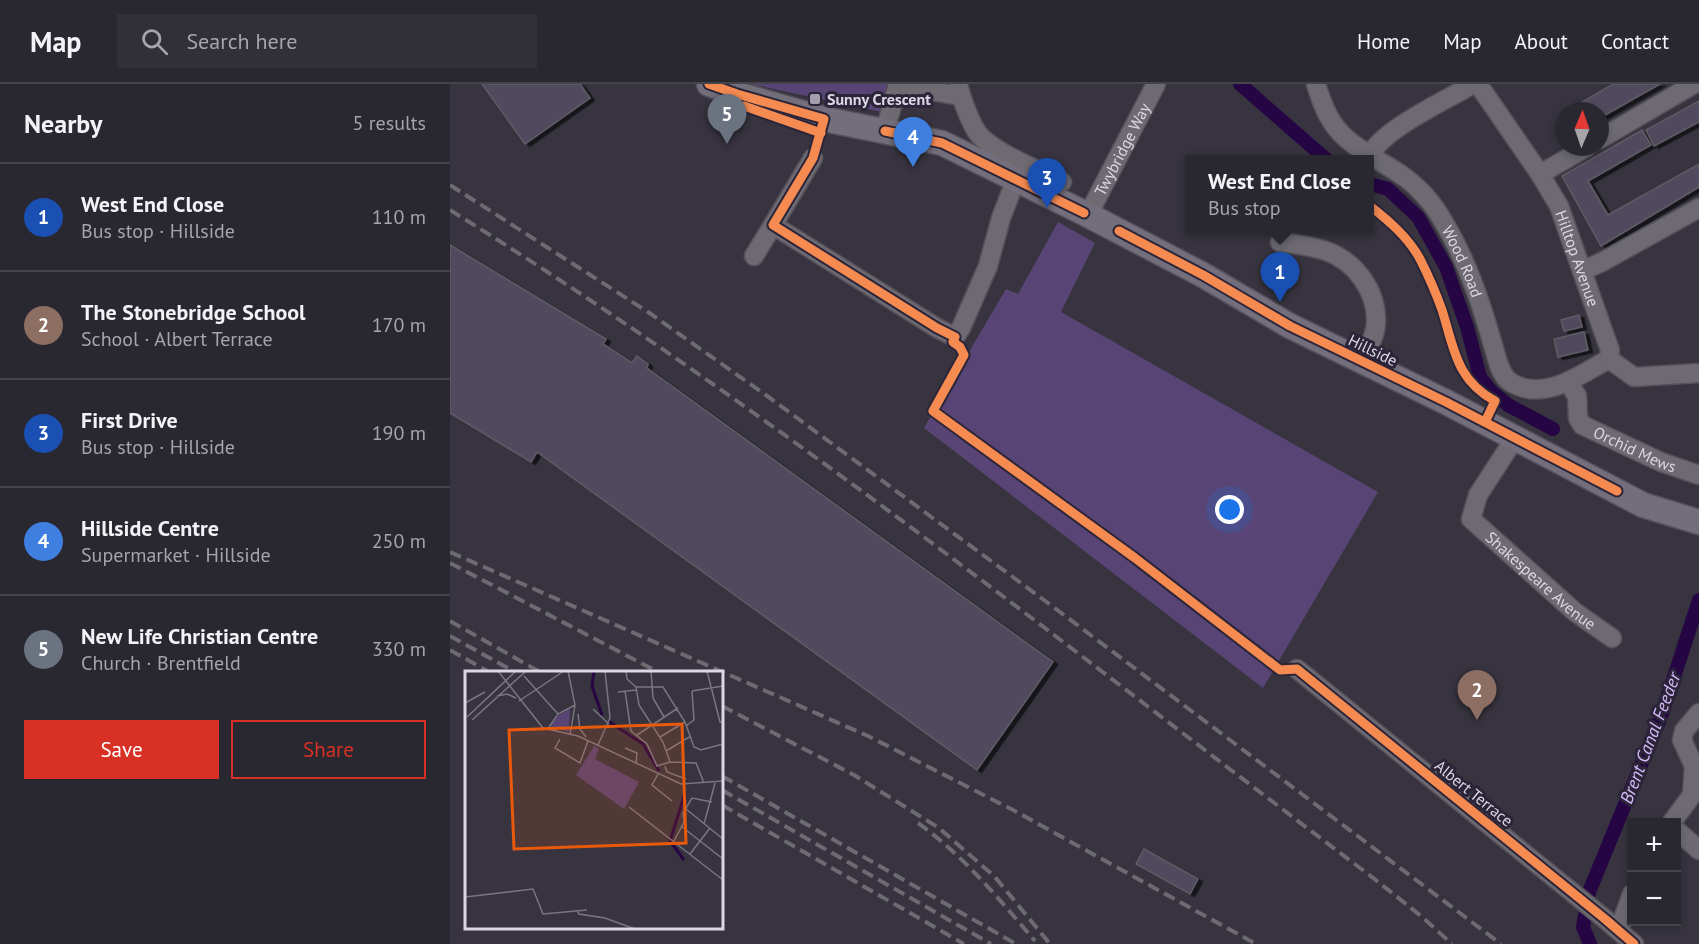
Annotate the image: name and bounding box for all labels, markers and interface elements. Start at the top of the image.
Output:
search box [117,14,537,68]
text: Map [30,23,81,60]
icon: search [138,25,171,58]
text: Search here [186,27,297,55]
text: Home [1357,28,1410,55]
text: Map [1443,28,1482,55]
text: About [1515,28,1568,55]
text: Contact [1601,28,1669,55]
place label: Sunny Crescent [827,89,931,109]
marker: Sunny Crescent [808,92,822,106]
pin: 5 [708,94,746,144]
street label: Twybridge Way [1090,99,1155,199]
north arrow [1555,102,1609,156]
text: Nearby [24,107,102,140]
text: 5 results [353,110,426,136]
pin: 4 [894,118,932,167]
popup [1185,155,1374,233]
pin: 3 [1028,158,1066,208]
text: West End Close [1208,167,1351,195]
text: West End Close [81,190,224,218]
text: Bus stop [1208,195,1281,221]
text: 1 [38,204,49,230]
text: 110 m [372,204,426,230]
street label: Hilltop Avenue [1551,208,1604,309]
text: Bus stop · Hillside [81,218,235,244]
street label: Wood Road [1438,222,1487,300]
pin: 1 [1260,252,1300,302]
text: The Stonebridge School [81,298,306,326]
text: 2 [38,312,49,338]
text: 170 m [372,312,426,338]
text: School · Albert Terrace [81,326,273,352]
street label: Hillside [1345,330,1401,370]
text: First Drive [81,406,178,434]
text: 3 [38,420,49,446]
text: 190 m [372,420,426,446]
street label: Orchid Mews [1590,422,1679,477]
text: Bus stop · Hillside [81,434,235,460]
your location [1215,495,1244,524]
text: Hillside Centre [81,514,219,542]
street label: Shakespeare Avenue [1482,527,1600,634]
text: 4 [38,528,49,554]
text: 250 m [372,528,426,554]
text: Supermarket · Hillside [81,542,271,568]
text: New Life Christian Centre [81,622,318,650]
text: 5 [38,636,49,662]
text: 330 m [372,636,426,662]
text: Church · Brentfield [81,650,241,676]
water label: Brent Canal Feeder [1614,668,1686,807]
pin: 2 [1458,670,1496,720]
inset map [465,671,723,929]
button: Save [24,720,219,779]
button: Share [231,720,426,779]
street label: Albert Terrace [1431,755,1517,831]
map controls [1627,818,1681,926]
button: + [1627,818,1681,872]
button: − [1627,872,1681,926]

